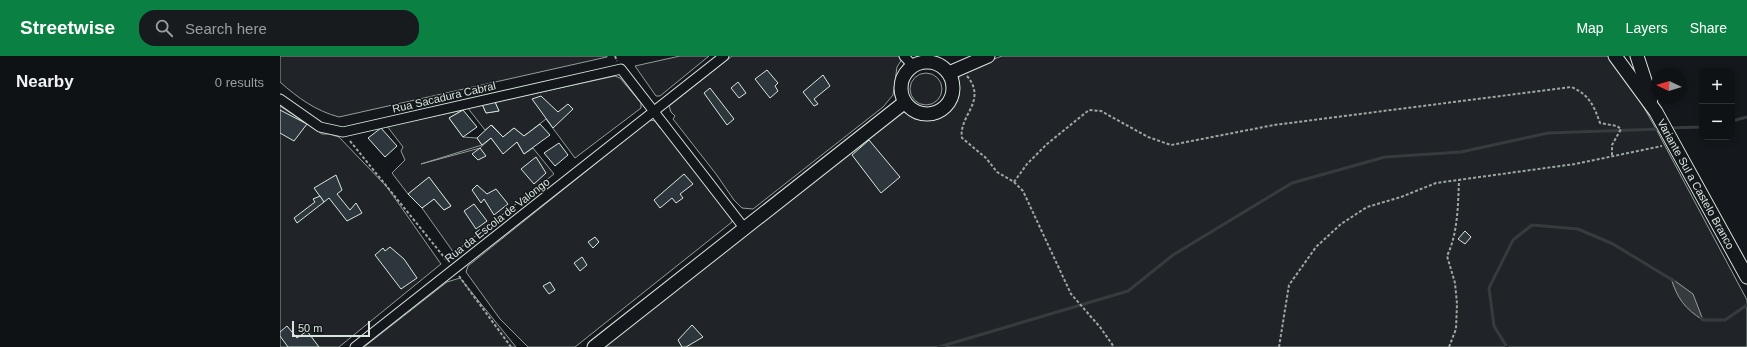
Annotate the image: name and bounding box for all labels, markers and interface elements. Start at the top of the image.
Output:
search box [139,10,419,46]
text: Streetwise [20,17,115,38]
icon: search [153,17,175,39]
text: Search here [185,20,267,37]
text: Map [1576,20,1604,36]
text: Layers [1626,20,1668,36]
text: Share [1690,20,1727,36]
north arrow [1651,68,1687,104]
map controls [1699,68,1735,140]
button: + [1699,68,1735,104]
text: Nearby [16,72,74,91]
text: 0 results [215,75,264,90]
street label: Rua Sacadura Cabral [391,79,497,115]
button: − [1699,104,1735,140]
street label: Variante Sul a Castelo Branco [1655,117,1737,251]
street label: Rua da Escola de Valongo [442,175,552,265]
scale bar [292,319,370,338]
text: 50 m [298,322,322,334]

